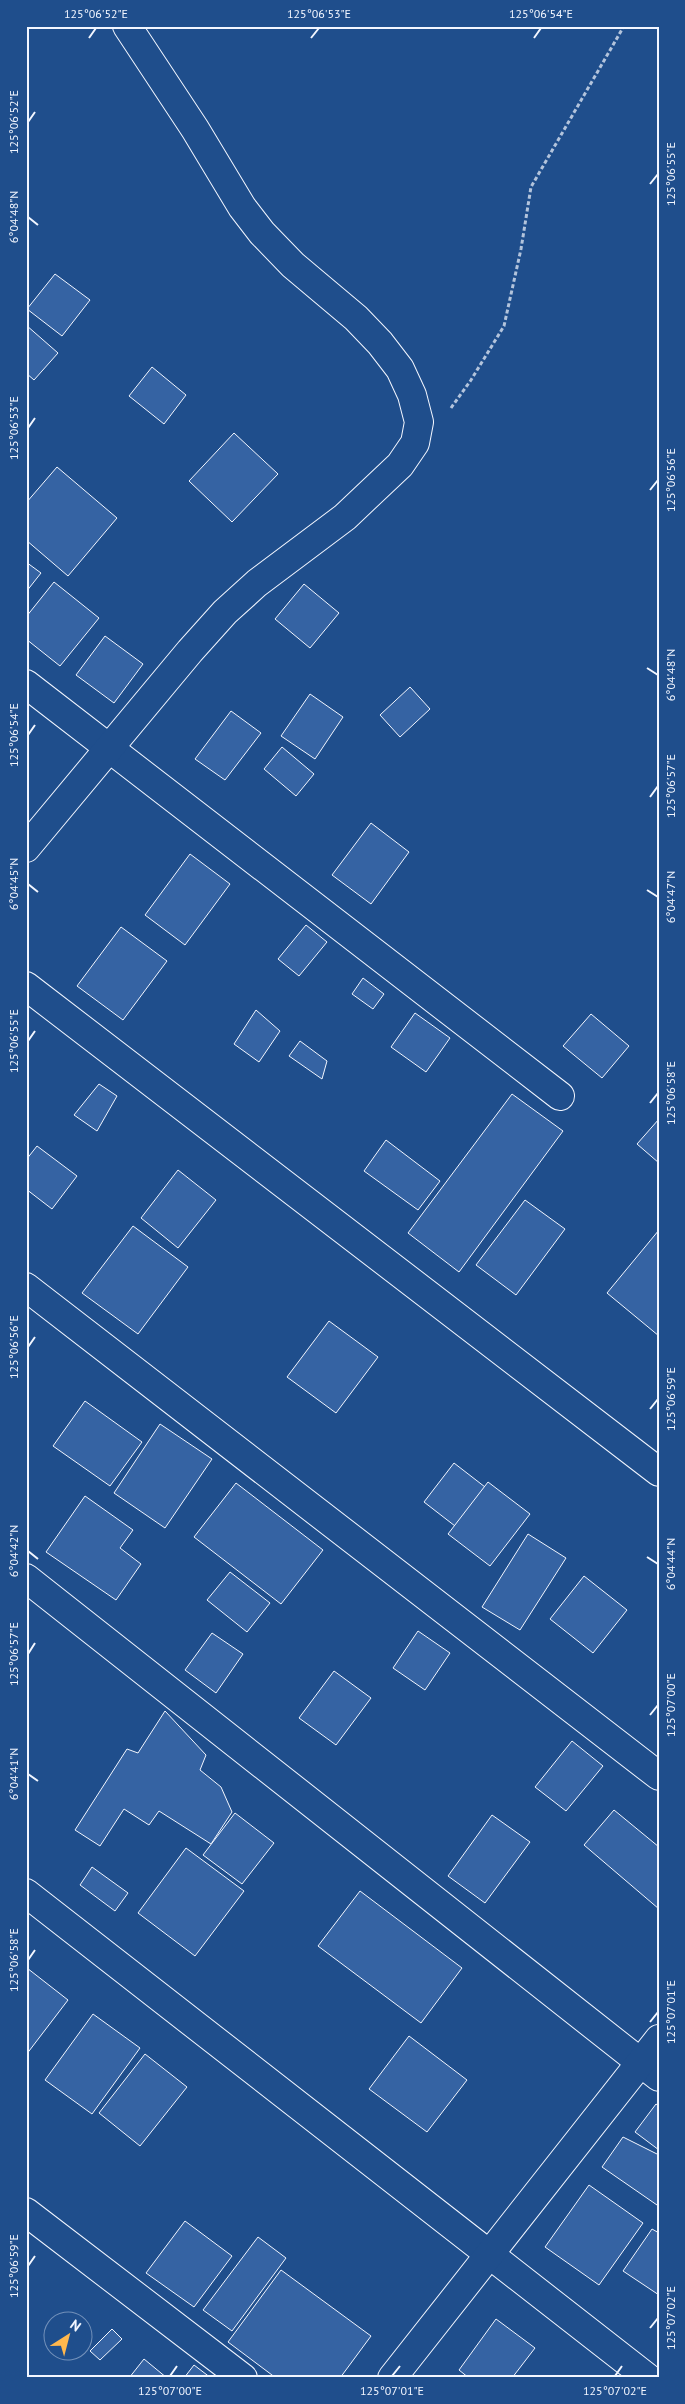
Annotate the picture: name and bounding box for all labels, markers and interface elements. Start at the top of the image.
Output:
text: 125°06'52"E [64,6,128,21]
text: 125°06'53"E [287,6,351,21]
text: 125°06'54"E [509,6,573,21]
text: 125°06'52"E [6,90,21,154]
text: 125°06'55"E [663,142,678,206]
text: 6°04'48"N [6,191,21,243]
text: 125°06'53"E [6,396,21,460]
text: 125°06'56"E [663,448,678,512]
text: 6°04'48"N [663,649,678,701]
text: 125°06'54"E [6,703,21,767]
text: 125°06'57"E [663,754,678,818]
text: 6°04'45"N [6,858,21,910]
text: 6°04'47"N [663,871,678,923]
text: 125°06'55"E [6,1009,21,1073]
text: 125°06'58"E [663,1061,678,1125]
text: 125°06'56"E [6,1315,21,1379]
text: 125°06'59"E [663,1367,678,1431]
text: 6°04'42"N [6,1525,21,1577]
text: 6°04'44"N [663,1538,678,1590]
text: 125°06'57"E [6,1622,21,1686]
text: 125°07'00"E [663,1673,678,1737]
text: 6°04'41"N [6,1748,21,1800]
text: 125°06'58"E [6,1928,21,1992]
text: 125°07'01"E [663,1980,678,2044]
text: 125°06'59"E [6,2234,21,2298]
text: 125°07'02"E [663,2286,678,2350]
north arrow [42,2312,92,2362]
text: N [67,2315,85,2335]
text: 125°07'00"E [138,2383,202,2398]
text: 125°07'01"E [360,2383,424,2398]
text: 125°07'02"E [583,2383,647,2398]

